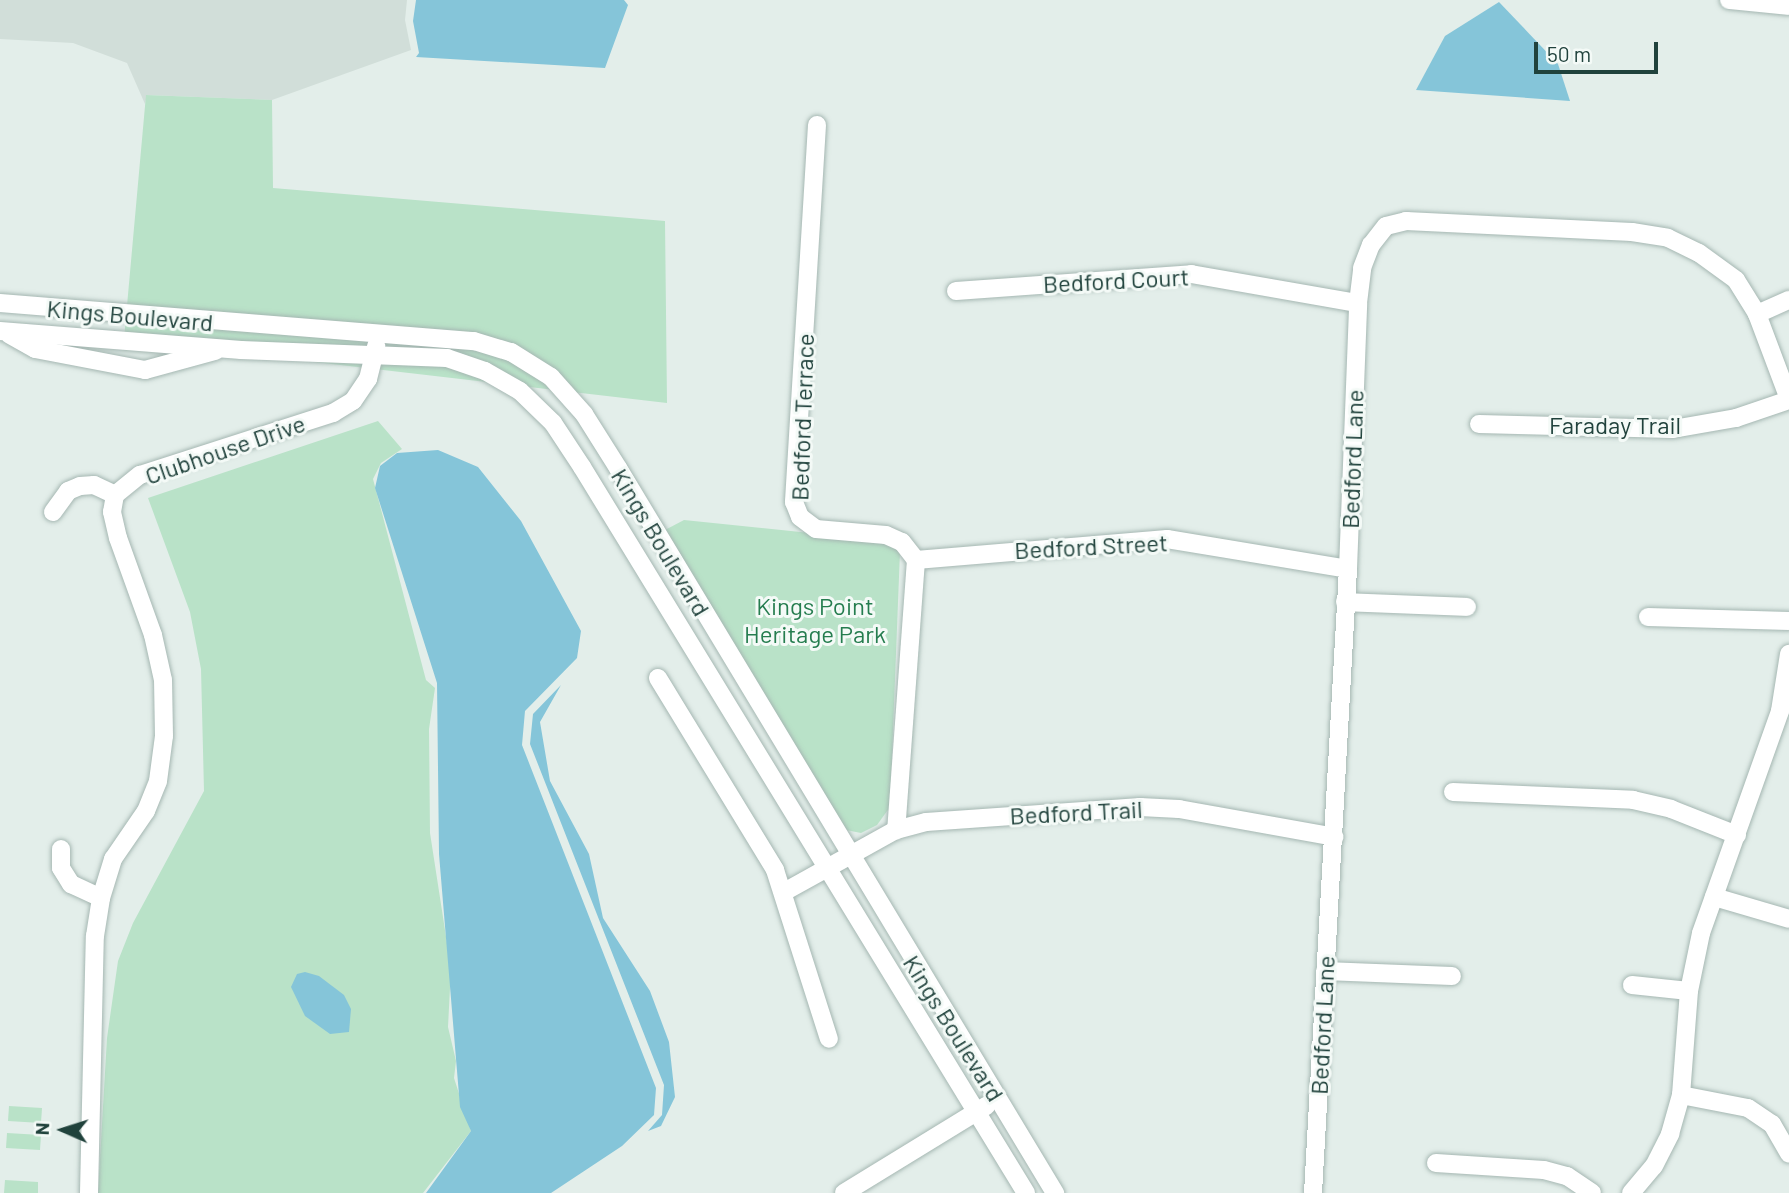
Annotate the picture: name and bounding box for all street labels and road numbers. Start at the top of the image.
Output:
street label: Bedford Court [1042,262,1190,298]
street label: Kings Boulevard [46,293,214,337]
street label: Bedford Terrace [785,333,819,501]
street label: Bedford Lane [1335,389,1369,529]
street label: Clubhouse Drive [141,408,309,490]
street label: Faraday Trail [1549,411,1681,439]
street label: Kings Boulevard [606,463,716,621]
street label: Bedford Street [1014,528,1168,564]
street label: Bedford Trail [1009,794,1143,830]
street label: Kings Boulevard [898,950,1010,1106]
street label: Bedford Lane [1304,955,1340,1095]

